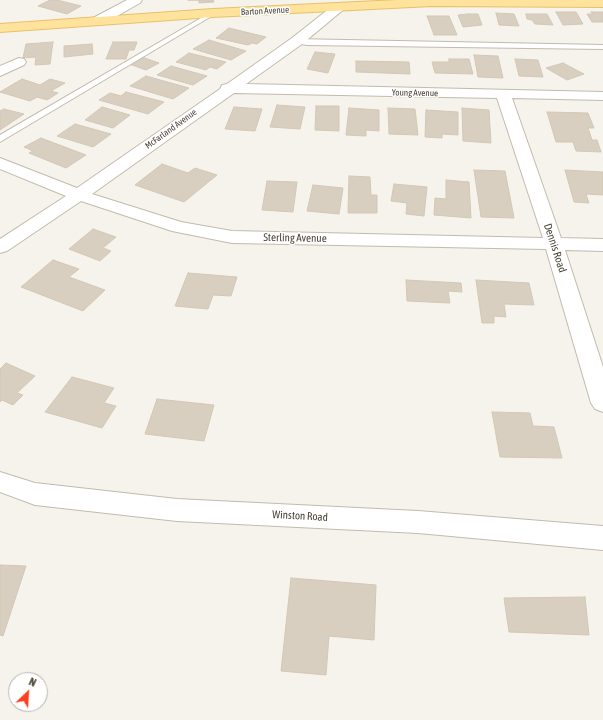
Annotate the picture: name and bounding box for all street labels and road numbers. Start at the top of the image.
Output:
street label: Barton Avenue [241,4,289,18]
street label: Young Avenue [392,87,438,99]
street label: McFarland Avenue [143,107,199,151]
street label: Dennis Road [541,222,569,274]
street label: Sterling Avenue [263,231,327,245]
street label: Winston Road [272,508,328,524]

